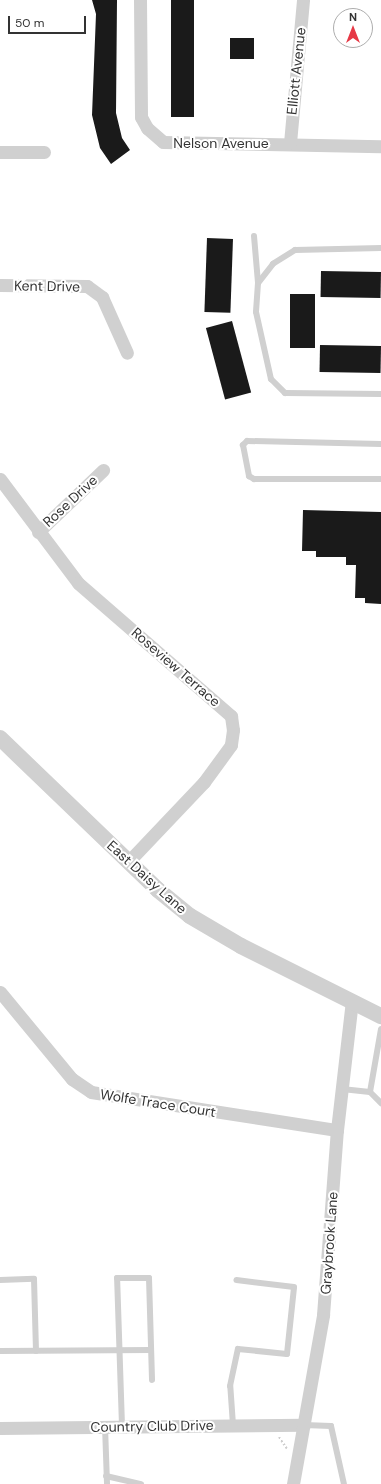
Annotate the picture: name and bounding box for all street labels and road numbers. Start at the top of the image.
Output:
street label: Elliott Avenue [283,26,309,116]
street label: Nelson Avenue [173,135,269,151]
street label: Kent Drive [14,277,80,295]
street label: Rose Drive [39,472,101,530]
street label: Roseview Terrace [128,624,224,710]
street label: East Daisy Lane [104,837,190,917]
street label: Wolfe Trace Court [99,1086,217,1120]
street label: Graybrook Lane [317,1191,341,1295]
street label: Country Club Drive [90,1417,214,1435]

